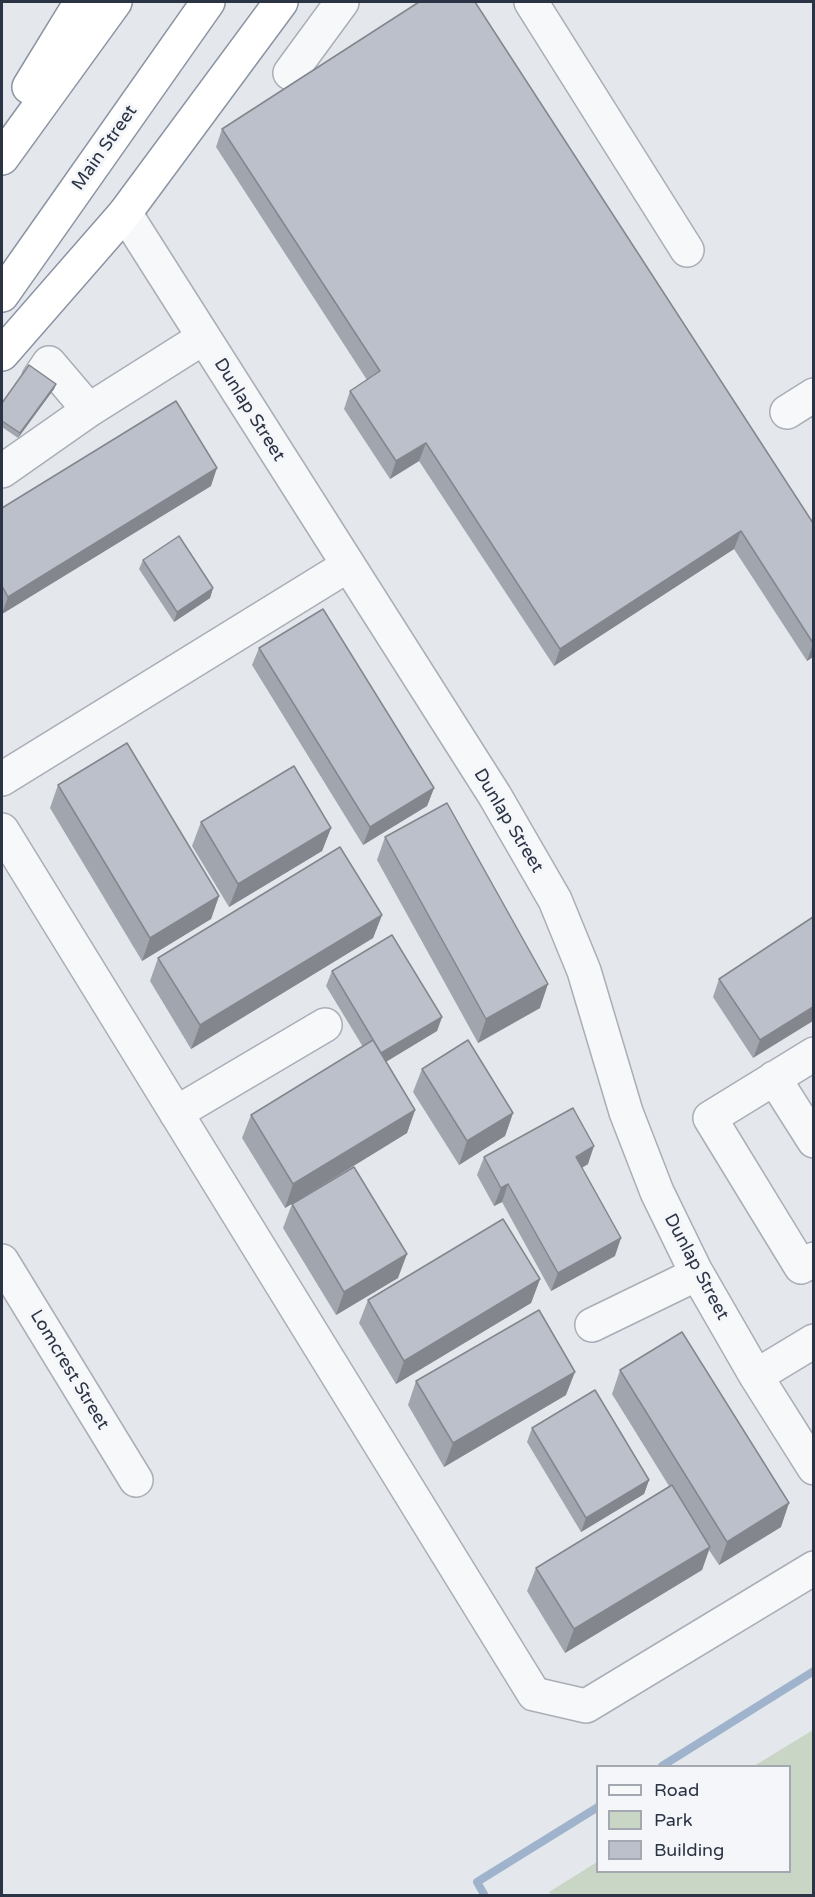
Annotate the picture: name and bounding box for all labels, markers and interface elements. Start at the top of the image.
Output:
street label: Main Street [68,101,142,195]
street label: Dunlap Street [209,355,289,465]
street label: Dunlap Street [469,765,547,877]
street label: Dunlap Street [659,1210,733,1324]
street label: Lomcrest Street [25,1306,113,1434]
legend [596,1765,791,1873]
text: Road [654,1779,699,1801]
text: Park [654,1809,692,1831]
text: Building [654,1839,724,1861]

